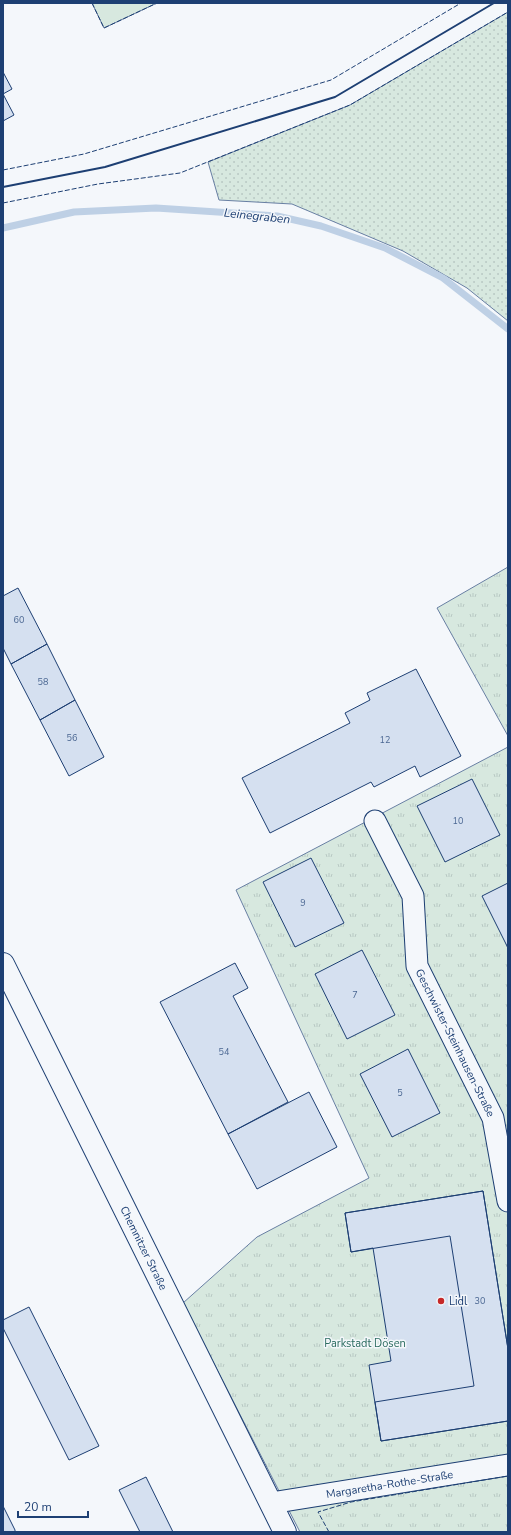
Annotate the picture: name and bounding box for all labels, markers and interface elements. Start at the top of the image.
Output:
water label: Leinegraben [223,205,291,227]
house number: 60 [14,614,24,626]
house number: 58 [38,676,48,688]
house number: 56 [67,732,77,744]
house number: 12 [380,734,390,746]
house number: 10 [453,815,463,827]
house number: 9 [300,897,306,909]
street label: Geschwister-Steinhausen-Straße [412,966,498,1120]
house number: 7 [352,989,358,1001]
house number: 54 [219,1046,230,1058]
house number: 5 [397,1087,403,1099]
street label: Chemnitzer Straße [116,1204,171,1293]
place label: Lidl [449,1294,468,1309]
house number: 30 [475,1295,485,1307]
marker: Lidl [436,1296,446,1306]
park label: Parkstadt Dösen [324,1336,406,1351]
street label: Margaretha-Rothe-Straße [325,1467,454,1502]
scale bar [18,1493,88,1519]
text: 20 m [24,1499,52,1515]

